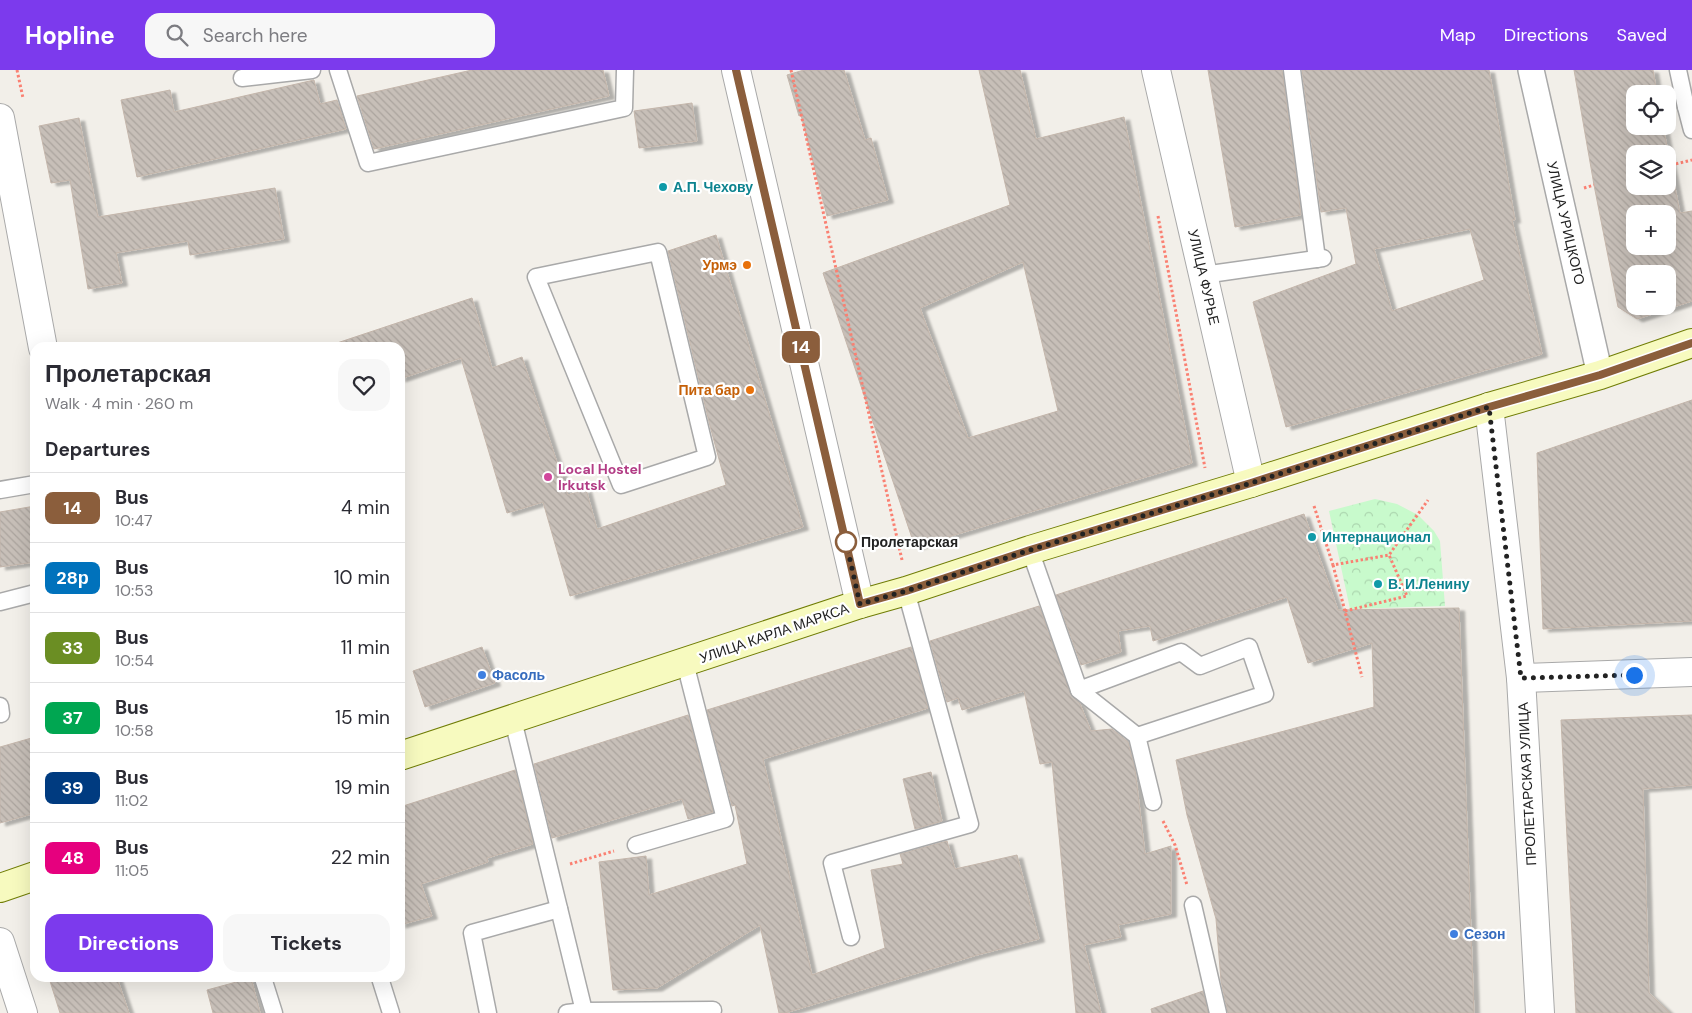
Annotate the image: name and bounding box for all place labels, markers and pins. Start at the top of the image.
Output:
place label: А.П. Чехову [673,178,753,196]
marker: А.П. Чехову [657,181,669,193]
place label: Урмэ [703,256,737,274]
marker: Урмэ [741,259,753,271]
place label: Пита бар [678,381,740,399]
marker: Пита бар [744,384,756,396]
place label: Local Hostel Irkutsk [558,460,642,494]
marker: Local Hostel Irkutsk [542,471,554,483]
place label: Интернационал [1322,528,1431,546]
marker: Пролетарская [835,531,857,553]
marker: Интернационал [1306,531,1318,543]
place label: Пролетарская [861,533,958,551]
place label: В. И.Ленину [1388,575,1470,593]
marker: В. И.Ленину [1372,578,1384,590]
place label: Фасоль [492,666,546,684]
marker: Фасоль [476,669,488,681]
place label: Сезон [1464,925,1506,943]
marker: Сезон [1448,928,1460,940]

